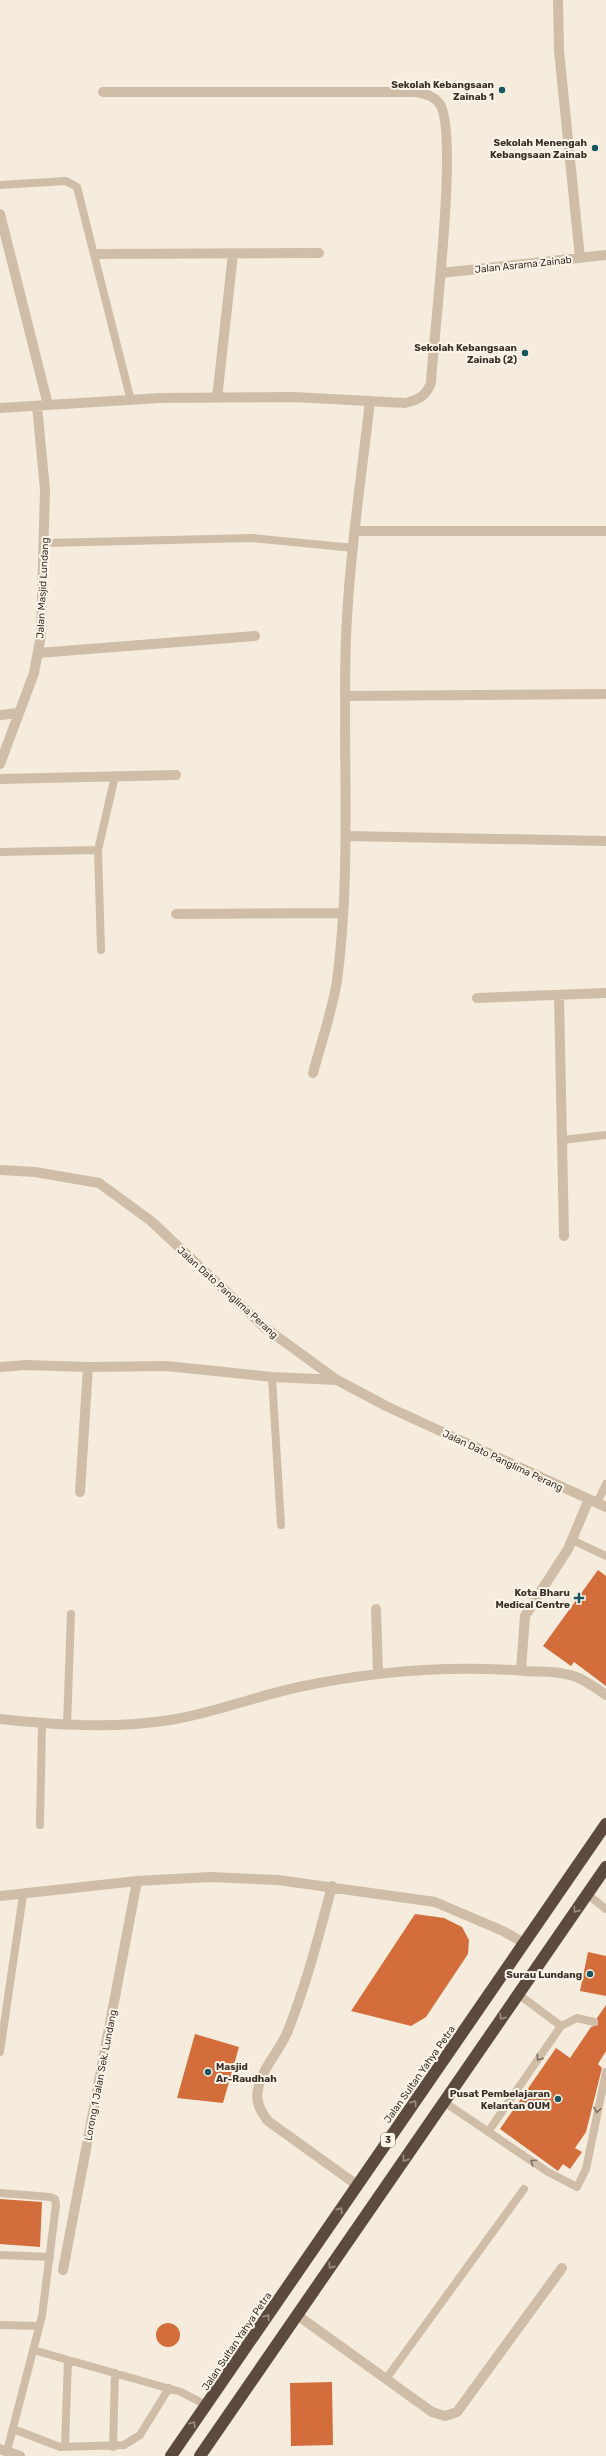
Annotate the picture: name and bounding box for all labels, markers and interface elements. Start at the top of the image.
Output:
place label: Sekolah Kebangsaan Zainab 1 [391,79,494,103]
marker: Sekolah Kebangsaan Zainab 1 [497,85,507,95]
place label: Sekolah Menengah Kebangsaan Zainab [490,137,587,161]
marker: Sekolah Menengah Kebangsaan Zainab [590,143,600,153]
street label: Jalan Asrama Zainab [474,254,572,276]
place label: Sekolah Kebangsaan Zainab (2) [414,342,517,366]
marker: Sekolah Kebangsaan Zainab (2) [520,348,530,358]
street label: Jalan Masjid Lundang [34,537,52,639]
street label: Jalan Dato Panglima Perang [174,1244,280,1341]
street label: Jalan Dato Panglima Perang [440,1428,565,1494]
place label: Kota Bharu Medical Centre [495,1587,570,1611]
marker: Kota Bharu Medical Centre [573,1592,585,1604]
one-way arrow [574,1906,581,1913]
place label: Surau Lundang [506,1969,582,1981]
marker: Surau Lundang [585,1969,595,1979]
street label: Lorong 1 Jalan Sek. Lundang [82,2009,120,2142]
one-way arrow [500,2013,507,2020]
street label: Jalan Sultan Yahya Petra [382,2024,458,2125]
one-way arrow [537,2054,544,2061]
place label: Masjid Ar-Raudhah [216,2061,277,2085]
marker: Masjid Ar-Raudhah [203,2067,213,2077]
place label: Pusat Pembelajaran Kelantan OUM [450,2088,550,2112]
marker: Pusat Pembelajaran Kelantan OUM [553,2094,563,2104]
one-way arrow [409,2100,416,2107]
one-way arrow [593,2107,602,2113]
road number: 3 [381,2133,395,2147]
one-way arrow [402,2155,409,2162]
one-way arrow [531,2160,538,2167]
one-way arrow [335,2207,342,2214]
one-way arrow [328,2262,336,2269]
street label: Jalan Sultan Yahya Petra [199,2290,274,2393]
one-way arrow [262,2314,270,2321]
one-way arrow [188,2421,196,2428]

